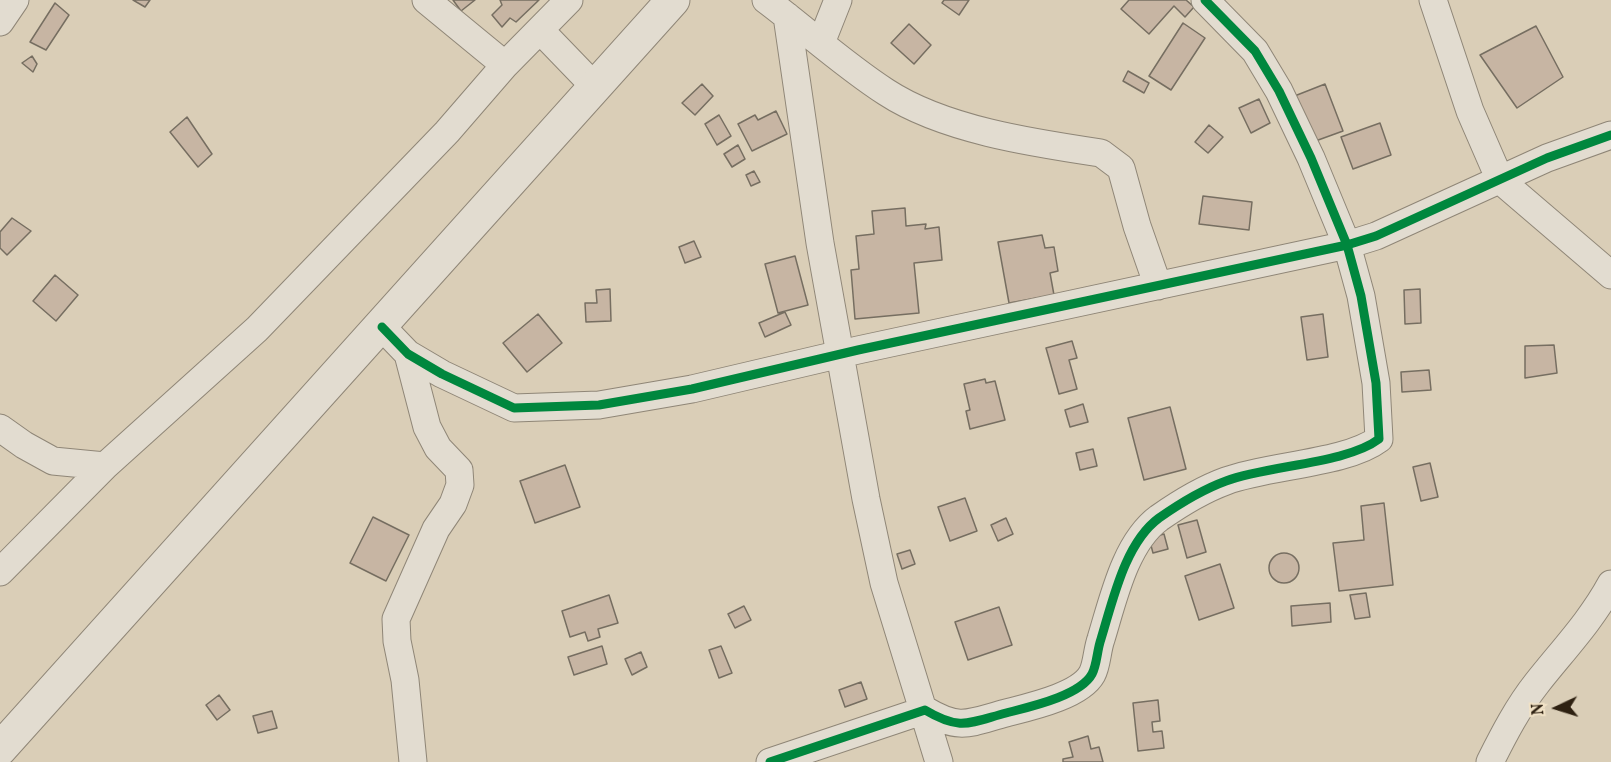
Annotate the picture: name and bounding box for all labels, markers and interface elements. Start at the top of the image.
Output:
north arrow [1527,678,1587,738]
text: N [1528,703,1550,716]

